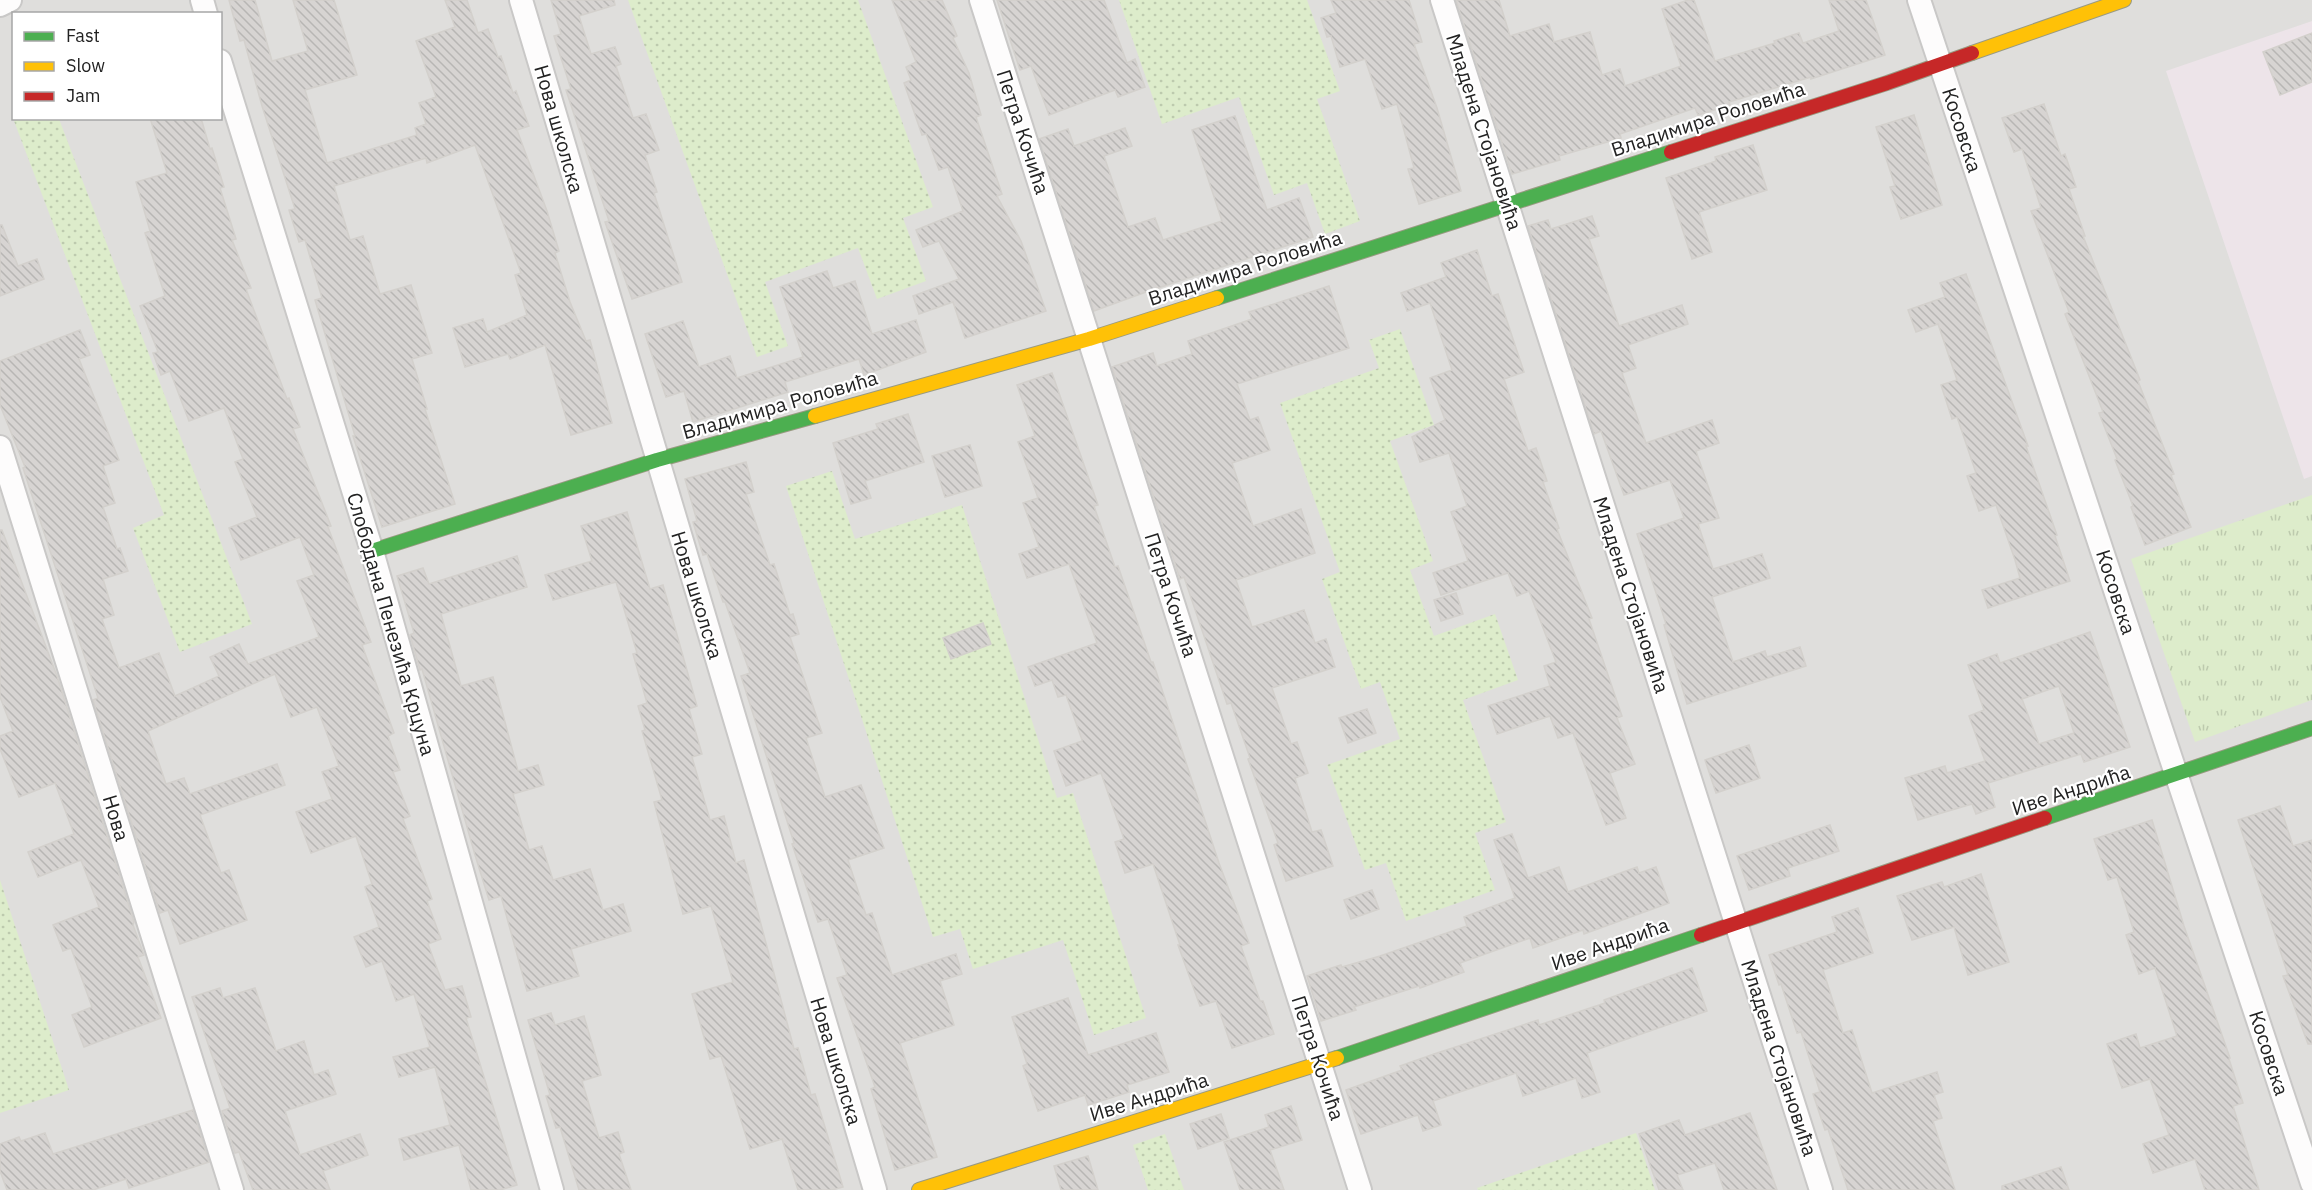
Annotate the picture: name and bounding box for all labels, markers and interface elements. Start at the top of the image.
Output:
legend [12,12,222,120]
text: Fast [66,24,100,47]
street label: Младена Стојановића [1440,30,1529,234]
text: Slow [66,54,105,77]
street label: Нова школска [528,62,591,197]
street label: Петра Кочића [991,66,1056,198]
street label: Владимира Роловића [1608,74,1808,163]
text: Jam [66,84,101,107]
street label: Косовска [1936,84,1989,176]
street label: Владимира Роловића [1145,223,1345,312]
street label: Владимира Роловића [679,364,881,445]
street label: Слободана Пенезића Крцуна [341,489,442,759]
street label: Младена Стојановића [1587,493,1676,697]
street label: Нова школска [665,528,730,662]
street label: Петра Кочића [1139,529,1204,661]
street label: Косовска [2090,546,2143,638]
street label: Иве Андрића [2008,758,2134,821]
street label: Нова [97,791,136,845]
street label: Иве Андрића [1547,911,1673,976]
street label: Младена Стојановића [1735,956,1824,1160]
street label: Петра Кочића [1286,992,1351,1124]
street label: Нова школска [804,994,869,1128]
street label: Косовска [2243,1007,2296,1099]
street label: Иве Андрића [1086,1066,1212,1127]

